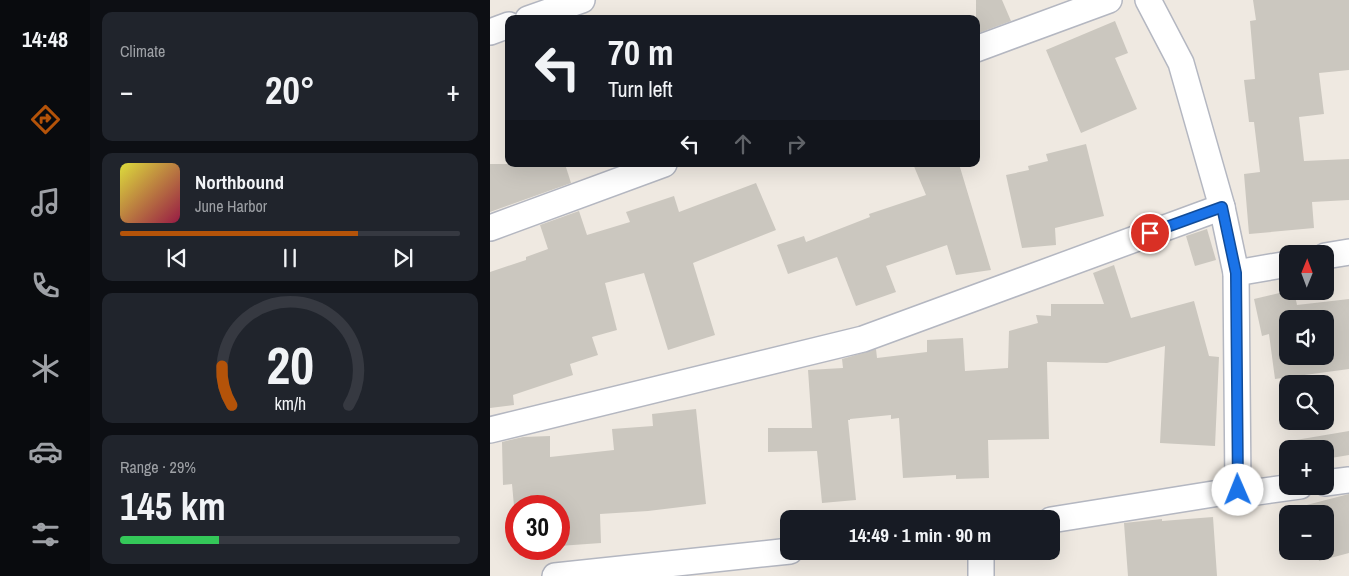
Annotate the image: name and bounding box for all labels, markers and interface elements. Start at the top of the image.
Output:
text: 14:48 [22,24,68,54]
text: 70 m [608,29,673,76]
icon: left [525,35,590,100]
text: Climate [120,40,165,62]
text: 20° [265,65,315,116]
text: − [120,72,133,110]
text: + [447,72,460,110]
text: Turn left [608,74,673,104]
icon: directions [28,102,63,137]
icon: left [676,130,704,158]
icon: ahead [729,130,757,158]
icon: right [782,130,810,158]
text: Northbound [195,169,284,195]
icon: music [28,185,63,220]
text: June Harbor [195,195,267,217]
pin [1129,212,1171,254]
icon: arrive [1136,219,1164,247]
icon: previous [163,244,191,272]
icon: pause [276,244,304,272]
icon: next [389,244,417,272]
north arrow [1279,245,1334,300]
map controls [1279,245,1334,560]
icon: phone [28,268,63,303]
button: sound [1279,310,1334,365]
text: 20 [266,330,314,400]
icon: climate [28,351,63,386]
button: search [1279,375,1334,430]
text: km/h [274,392,306,416]
icon: car [28,434,63,469]
button: + [1279,440,1334,495]
text: Range · 29% [120,456,196,478]
position arrow [1211,463,1263,515]
text: 145 km [120,481,226,532]
speed limit sign: 30 [505,495,570,560]
button: − [1279,505,1334,560]
icon: filters [28,517,63,552]
text: 14:49 · 1 min · 90 m [849,522,991,548]

